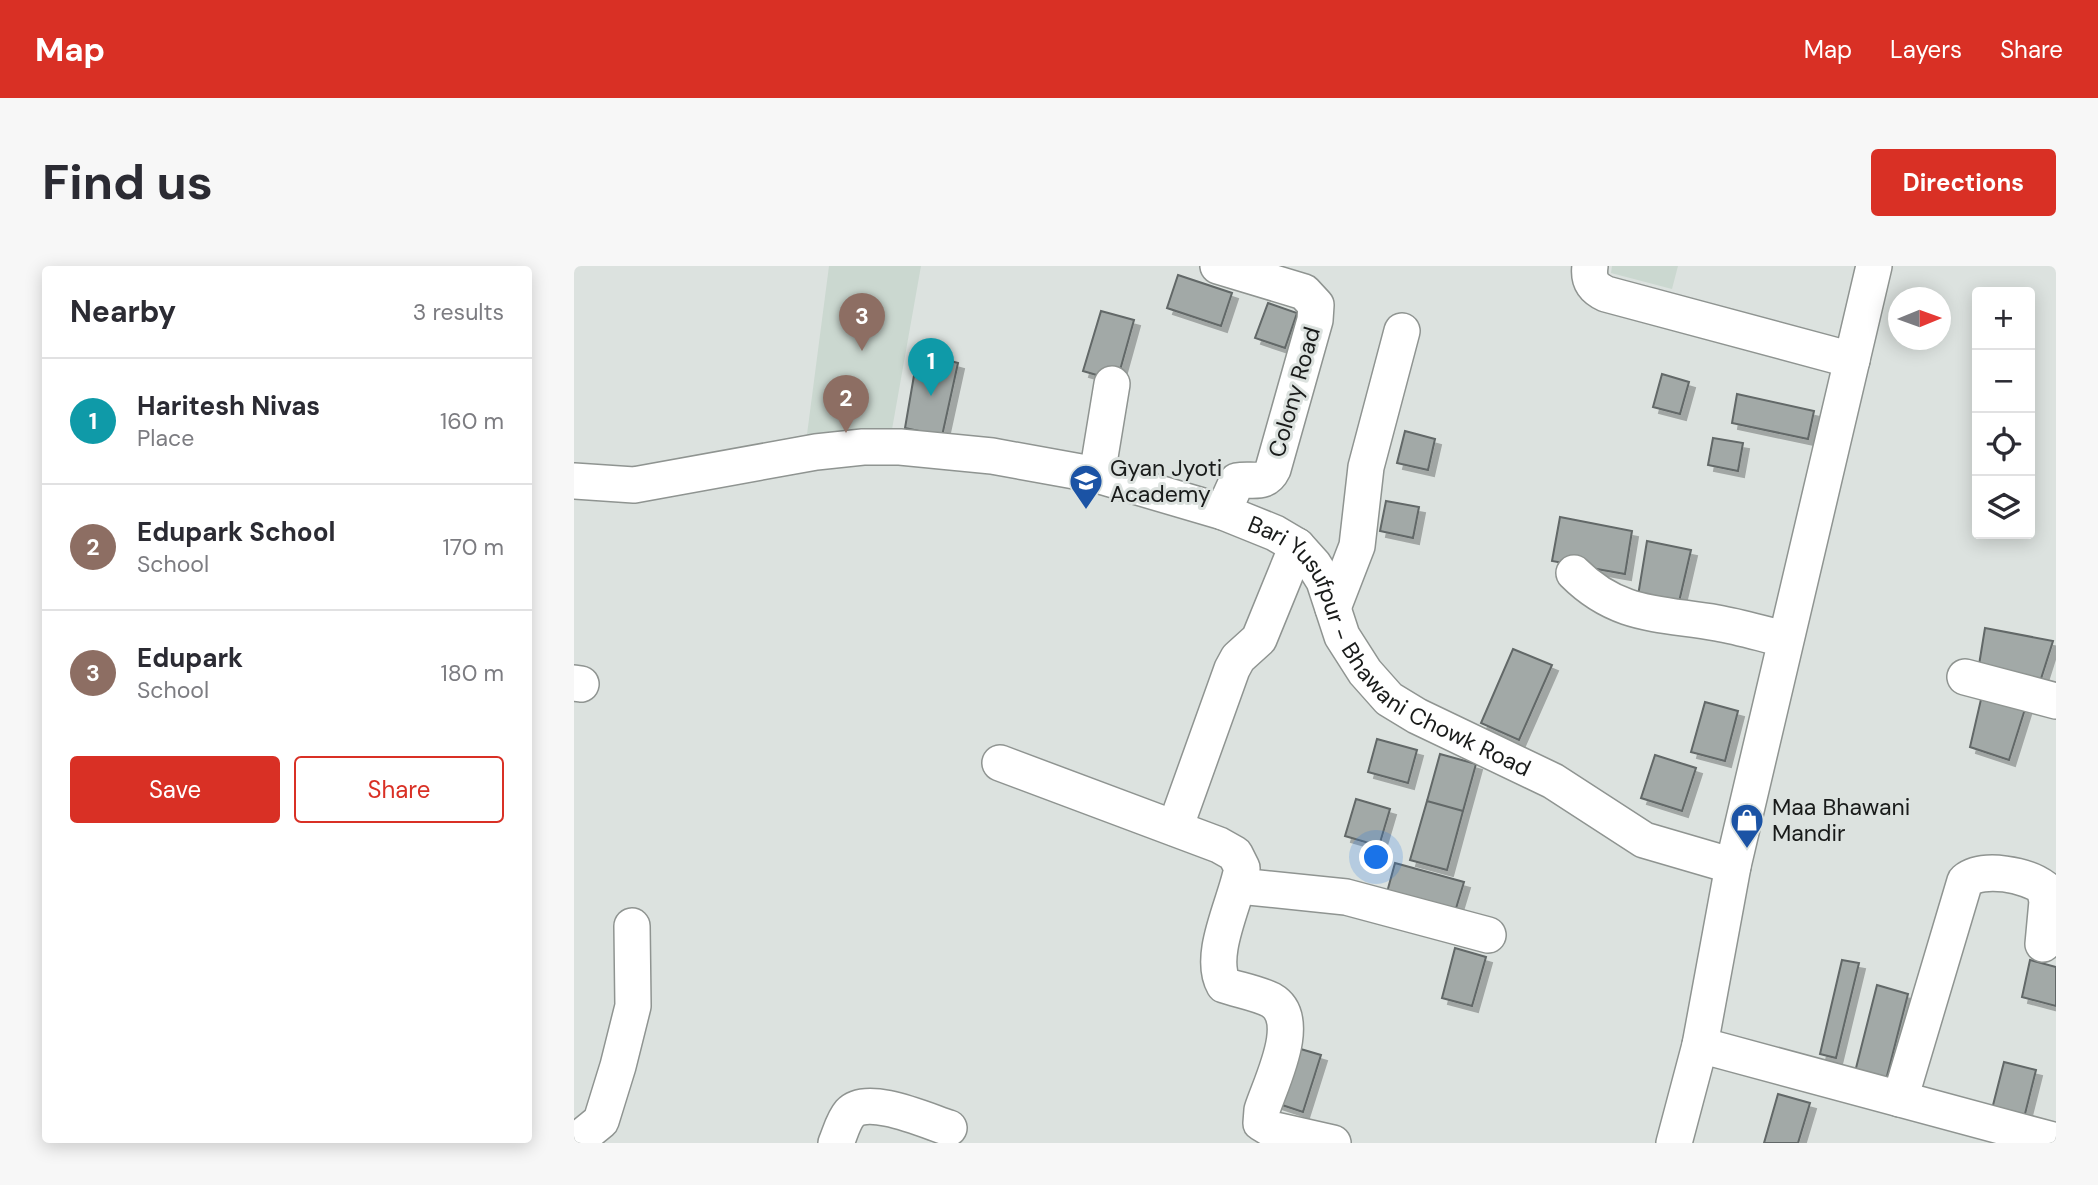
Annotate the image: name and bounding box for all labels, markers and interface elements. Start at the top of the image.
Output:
text: Map [35,28,105,71]
text: Map [1804,34,1852,65]
text: Layers [1890,34,1962,65]
text: Share [2000,34,2063,65]
button: Directions [1871,149,2056,216]
text: Find us [42,150,213,214]
north arrow [1888,287,1951,350]
map controls [1972,287,2035,539]
button: + [1972,287,2035,350]
text: Nearby [70,292,176,331]
pin: 3 [839,293,885,351]
text: 3 results [413,297,504,327]
street label: Colony Road [1261,323,1327,461]
pin: 1 [908,338,954,396]
button: − [1972,350,2035,413]
pin: 2 [823,375,869,433]
text: Haritesh Nivas [137,389,320,423]
text: 1 [89,406,97,436]
text: 160 m [440,406,504,436]
button: locate [1972,413,2035,476]
text: Place [137,423,194,453]
place label: Gyan Jyoti Academy [1110,453,1222,509]
school or university icon: Gyan Jyoti Academy [1067,462,1105,511]
button: layers [1972,476,2035,539]
street label: Bari Yusufpur - Bhawani Chowk Road [1244,509,1536,783]
text: Edupark School [137,515,335,549]
text: 2 [86,532,100,562]
text: 170 m [443,532,504,562]
text: School [137,549,209,579]
text: Edupark [137,641,243,675]
text: 3 [86,658,100,688]
text: 180 m [440,658,504,688]
text: School [137,675,209,705]
button: Save [70,756,280,823]
button: Share [294,756,504,823]
place label: Maa Bhawani Mandir [1772,792,1910,848]
shop icon: Maa Bhawani Mandir [1728,801,1766,850]
your location [1359,840,1393,874]

